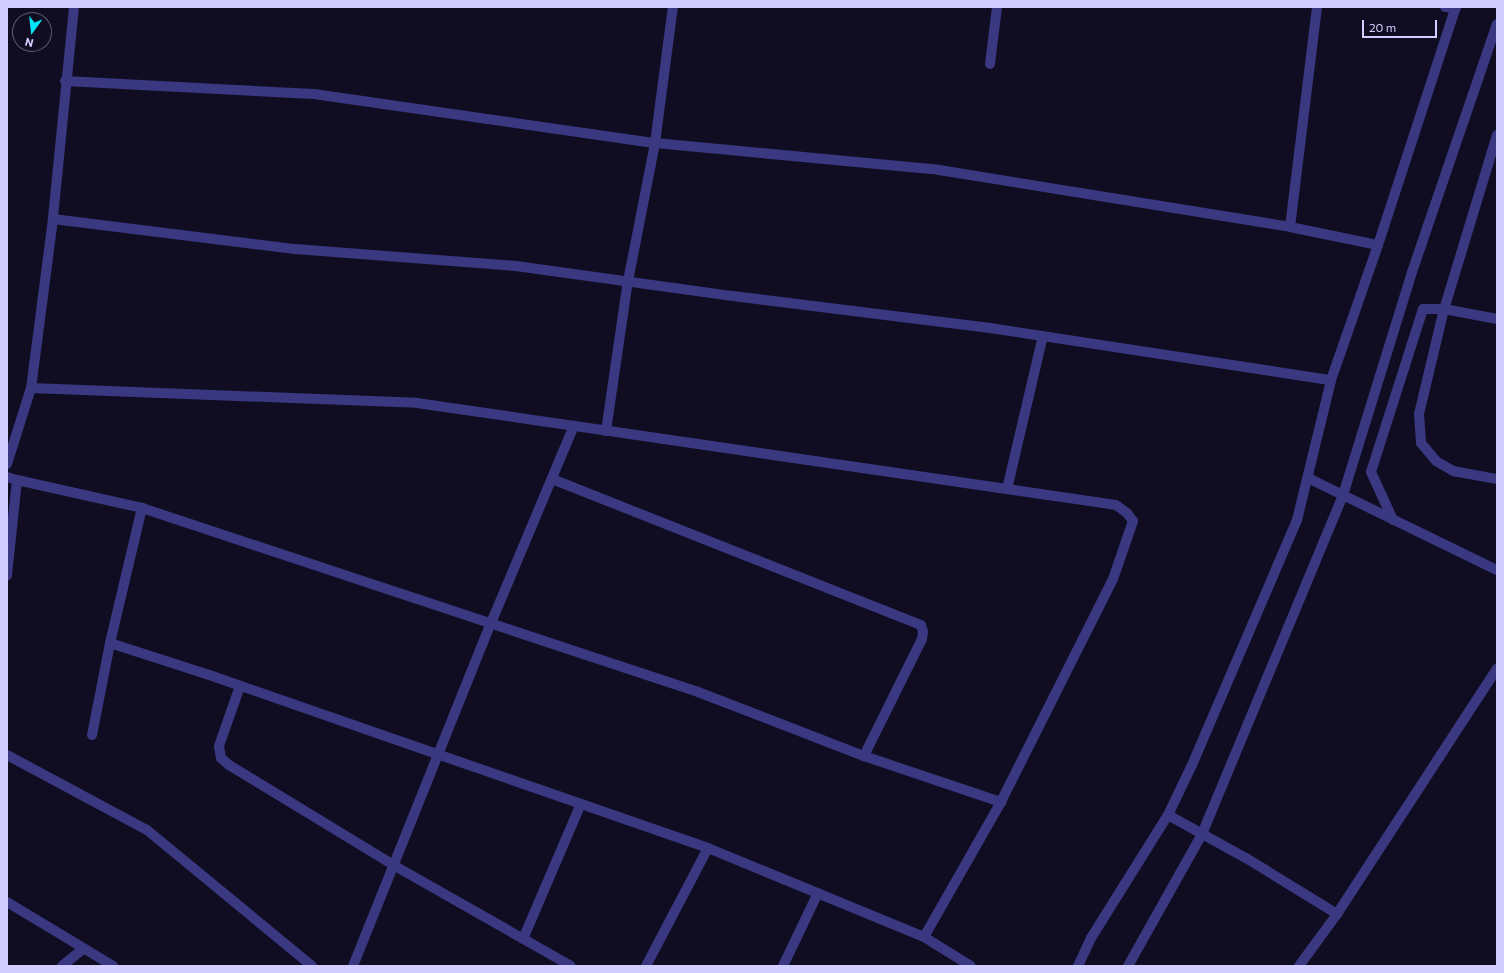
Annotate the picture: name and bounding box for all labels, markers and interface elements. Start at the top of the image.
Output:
north arrow [12,12,52,52]
scale bar [1364,12,1439,38]
text: 20 m [1369,20,1396,34]
text: N [23,36,35,50]

